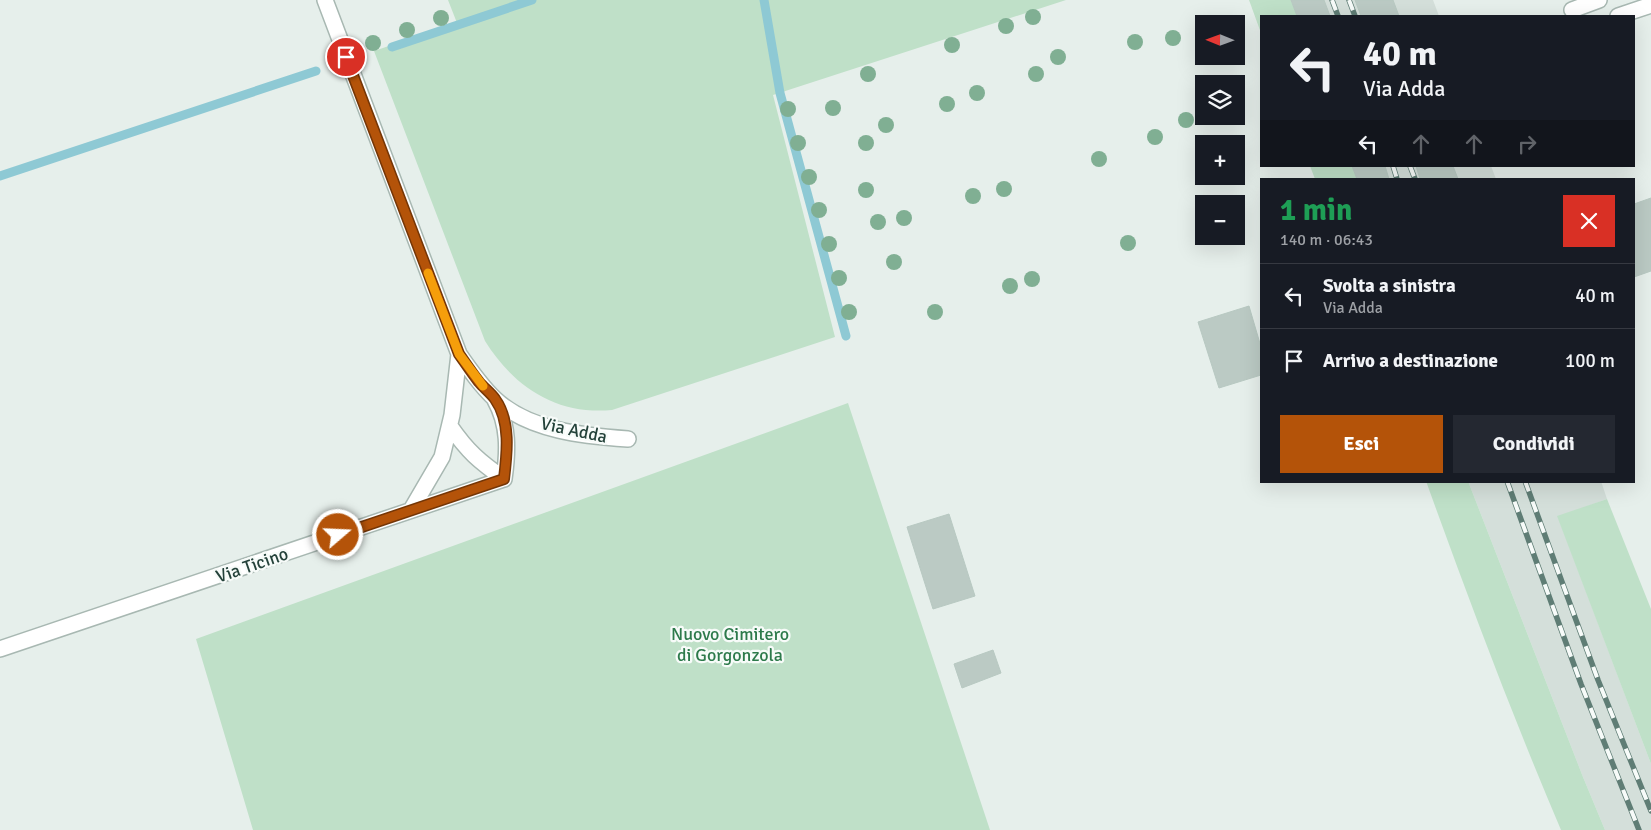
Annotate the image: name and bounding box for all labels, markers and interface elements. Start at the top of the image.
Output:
north arrow [1195,15,1245,65]
map controls [1195,15,1245,245]
text: 40 m [1363,32,1437,75]
icon: left [1280,35,1345,100]
pin [325,36,367,78]
icon: arrive [332,43,360,71]
button: layers [1195,75,1245,125]
text: Via Adda [1363,75,1445,102]
icon: left [1354,130,1382,158]
icon: ahead [1407,130,1435,158]
icon: ahead [1460,130,1488,158]
icon: right [1513,130,1541,158]
button: + [1195,135,1245,185]
text: 1 min [1280,192,1352,229]
button: − [1195,195,1245,245]
button: close [1563,195,1615,247]
text: 140 m · 06:43 [1280,230,1373,250]
text: Svolta a sinistra [1323,274,1456,298]
icon: left [1280,282,1308,310]
text: 40 m [1575,284,1615,308]
text: Via Adda [1323,298,1383,318]
icon: arrive [1280,347,1308,375]
text: Arrivo a destinazione [1323,349,1498,373]
text: 100 m [1565,349,1615,373]
street label: Via Adda [539,412,609,448]
button: Esci [1280,415,1443,473]
button: Condividi [1453,415,1615,473]
position arrow [311,508,363,560]
street label: Via Ticino [213,542,291,588]
park label: Nuovo Cimitero di Gorgonzola [671,623,789,666]

